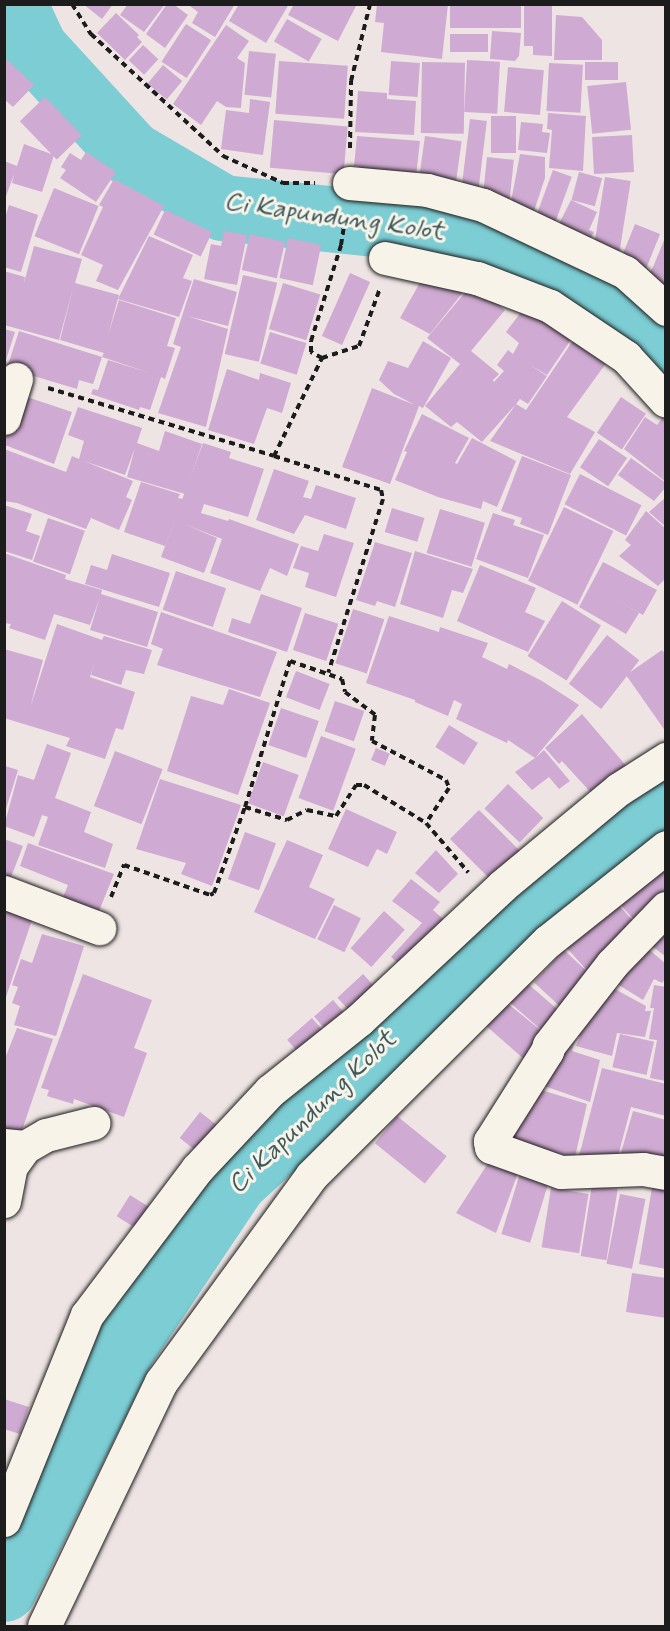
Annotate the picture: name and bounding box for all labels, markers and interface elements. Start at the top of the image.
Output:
water label: Ci Kapundung Kolot [222,187,446,249]
water label: Ci Kapundung Kolot [222,1025,404,1201]

